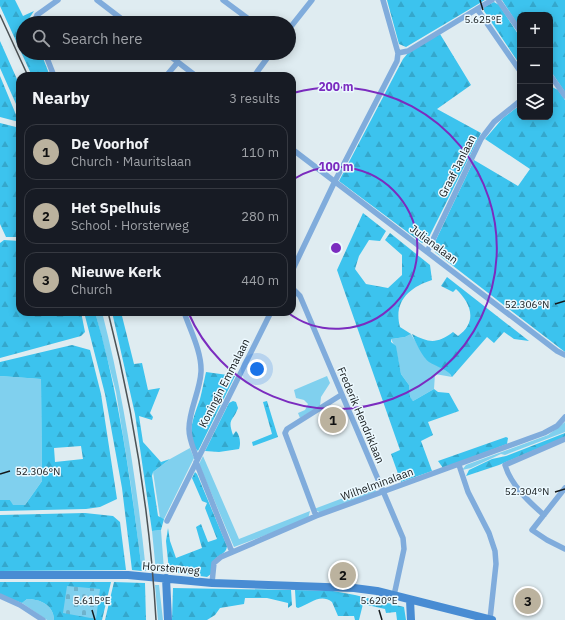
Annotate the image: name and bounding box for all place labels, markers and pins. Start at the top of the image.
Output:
centre of rings [329,241,343,255]
pin: 1 [320,405,346,435]
pin: 2 [330,560,356,590]
pin: 3 [515,586,541,616]

